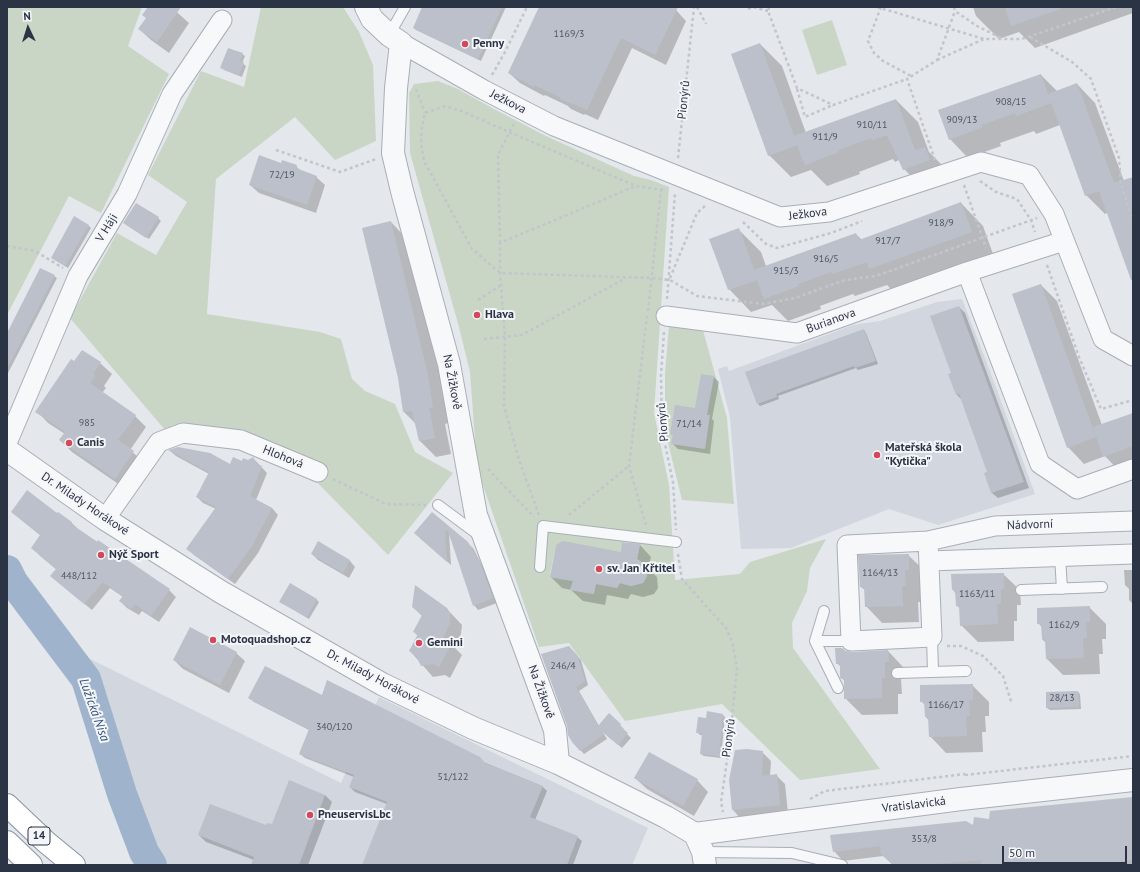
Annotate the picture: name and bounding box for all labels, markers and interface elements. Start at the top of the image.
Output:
north arrow [8,8,48,48]
text: N [23,9,31,23]
house number: 1169/3 [554,28,584,40]
place label: Penny [473,37,504,51]
marker: Penny [460,39,470,49]
street label: Pionýrů [675,80,693,120]
street label: Ježkova [488,87,528,117]
house number: 908/15 [996,96,1026,108]
house number: 909/13 [947,114,977,126]
house number: 910/11 [857,119,887,131]
house number: 911/9 [812,131,838,143]
house number: 72/19 [269,169,295,181]
street label: Ježkova [788,205,828,223]
street label: V Háji [93,211,121,245]
house number: 918/9 [928,217,954,229]
house number: 917/7 [875,235,901,247]
house number: 916/5 [813,253,839,265]
house number: 915/3 [773,265,799,277]
street label: Burianova [804,305,858,337]
place label: Hlava [485,308,514,322]
marker: Hlava [472,310,482,320]
street label: Na Žižkově [440,353,464,411]
street label: Pionýrů [654,402,672,442]
house number: 985 [79,417,95,429]
house number: 71/14 [676,418,702,430]
place label: Canis [77,436,104,450]
marker: Canis [64,438,74,448]
place label: Mateřská škola "Kytička" [885,441,962,469]
street label: Hlohová [261,442,305,472]
marker: Mateřská škola "Kytička" [872,450,882,460]
street label: Dr. Milady Horákové [38,469,132,539]
street label: Nádvorní [1007,517,1053,533]
place label: Nýč Sport [109,548,159,562]
marker: Nýč Sport [96,550,106,560]
place label: sv. Jan Křtitel [607,562,676,576]
marker: sv. Jan Křtitel [594,564,604,574]
house number: 1164/13 [862,567,898,579]
house number: 448/112 [61,570,97,582]
house number: 1163/11 [959,588,995,600]
house number: 1162/9 [1049,619,1079,631]
place label: Motoquadshop.cz [221,633,311,647]
marker: Motoquadshop.cz [208,635,218,645]
place label: Gemini [427,636,463,650]
marker: Gemini [414,638,424,648]
street label: Dr. Milady Horákové [324,647,422,707]
house number: 246/4 [550,660,576,672]
street label: Na Žižkově [525,663,557,721]
water label: Lužická Nisa [75,676,113,744]
house number: 28/13 [1049,692,1075,704]
house number: 1166/17 [928,699,964,711]
street label: Pionýrů [719,718,739,758]
house number: 340/120 [316,721,352,733]
house number: 51/122 [438,771,468,783]
street label: Vratislavická [881,794,947,816]
place label: PneuservisLbc [318,808,391,822]
marker: PneuservisLbc [305,810,315,820]
road number: 14 [28,827,50,845]
house number: 353/8 [911,833,937,845]
scale bar [1004,838,1129,864]
text: 50 m [1009,845,1035,860]

